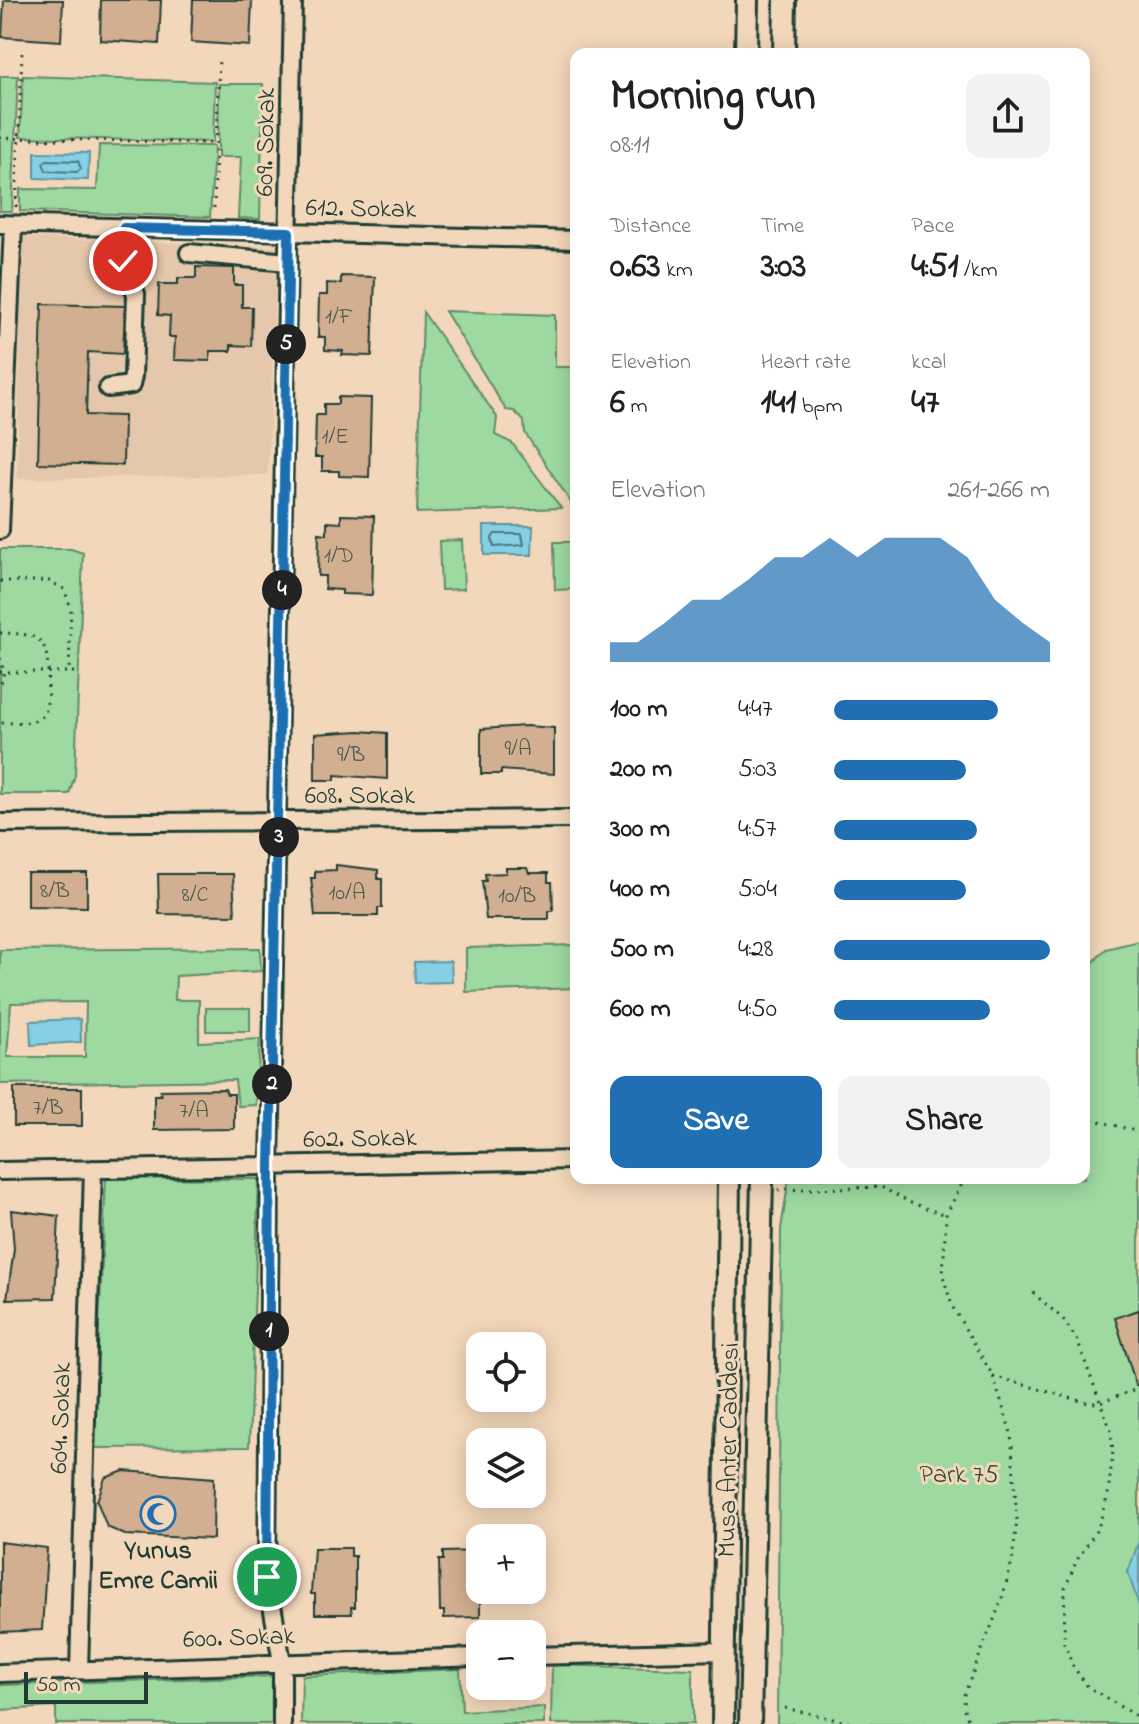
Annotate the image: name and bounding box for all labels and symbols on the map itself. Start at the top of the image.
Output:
street label: 609. Sokak [247,87,287,197]
street label: 612. Sokak [305,190,417,230]
pin [89,227,157,295]
house number: 1/F [325,302,353,334]
pin: 5 [266,324,306,364]
house number: 1/E [321,422,349,454]
house number: 1/D [324,541,354,573]
pin: 4 [262,570,302,610]
house number: 9/A [505,734,532,766]
house number: 9/B [337,740,365,772]
street label: 608. Sokak [305,778,416,816]
pin: 3 [259,817,299,857]
house number: 8/B [40,876,70,908]
house number: 10/A [329,878,365,910]
house number: 8/C [181,880,209,912]
house number: 10/B [498,881,536,913]
pin: 2 [252,1064,292,1104]
house number: 7/B [33,1093,64,1125]
house number: 7/A [179,1096,209,1128]
street label: 602. Sokak [303,1120,418,1160]
pin: 1 [249,1311,289,1351]
street label: Musa Anter Caddesi [709,1342,751,1558]
street label: 604. Sokak [41,1361,83,1474]
park label: Park 75 [919,1457,999,1495]
mosque icon: Yunus Emre Camii [139,1495,177,1533]
place label: Yunus Emre Camii [98,1533,218,1601]
pin [233,1543,301,1611]
street label: 600. Sokak [182,1618,296,1660]
scale bar [24,1668,148,1704]

